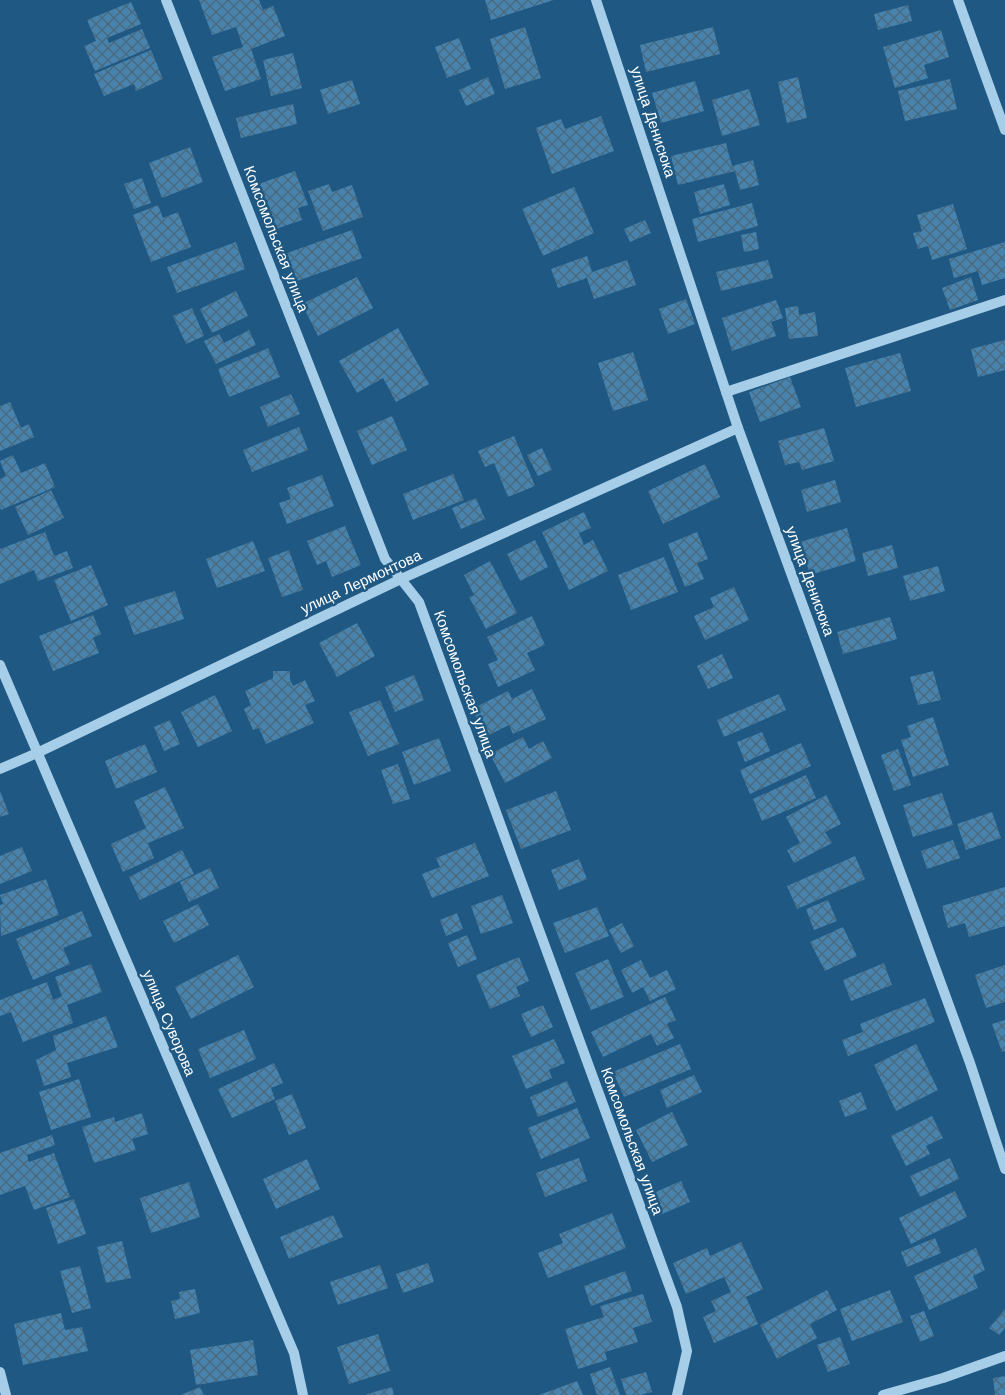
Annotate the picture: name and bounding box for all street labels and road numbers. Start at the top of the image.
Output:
street label: улица Денисюка [627,64,680,180]
street label: Комсомольская улица [240,163,312,315]
street label: улица Денисюка [782,524,838,639]
street label: улица Лермонтова [298,546,425,618]
street label: Комсомольская улица [430,608,500,761]
street label: улица Суворова [139,967,200,1079]
street label: Комсомольская улица [597,1065,667,1218]

